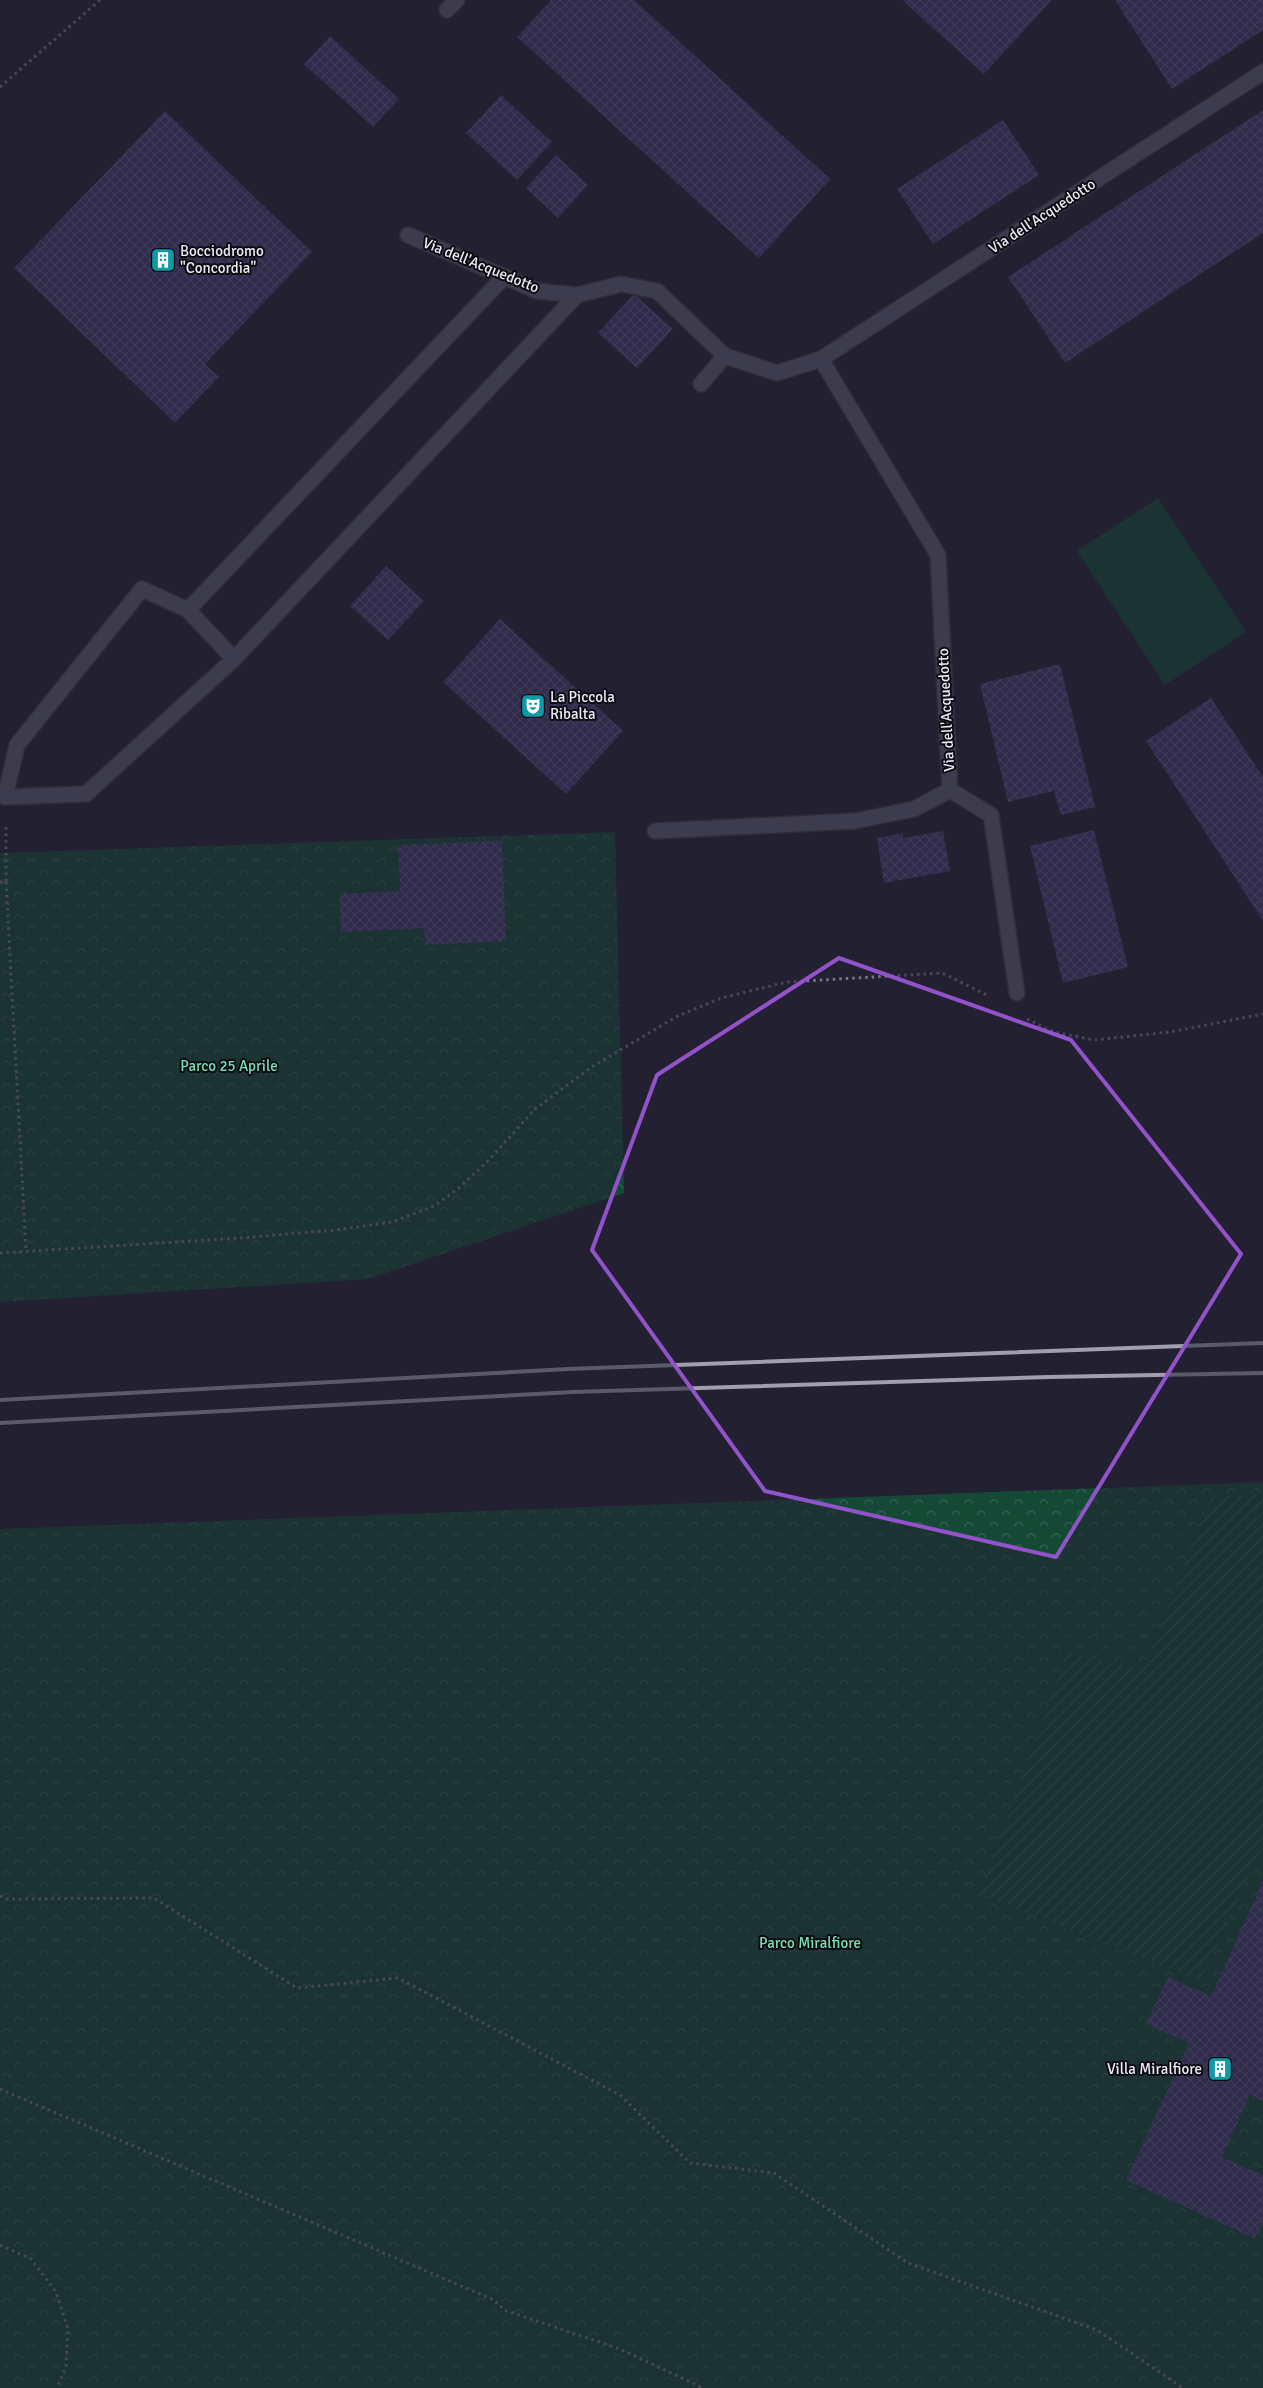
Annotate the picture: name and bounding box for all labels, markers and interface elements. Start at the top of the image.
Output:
street label: Via dell'Acquedotto [985,175,1099,257]
street label: Via dell'Acquedotto [420,233,542,297]
place label: Bocciodromo "Concordia" [180,242,264,277]
building icon: Bocciodromo "Concordia" [150,247,176,273]
street label: Via dell'Acquedotto [934,648,958,772]
place label: La Piccola Ribalta [550,688,615,723]
theatre icon: La Piccola Ribalta [520,693,546,719]
park label: Parco 25 Aprile [180,1057,278,1075]
park label: Parco Miralfiore [759,1934,861,1952]
building icon: Villa Miralfiore [1207,2056,1233,2082]
place label: Villa Miralfiore [1107,2060,1202,2078]

